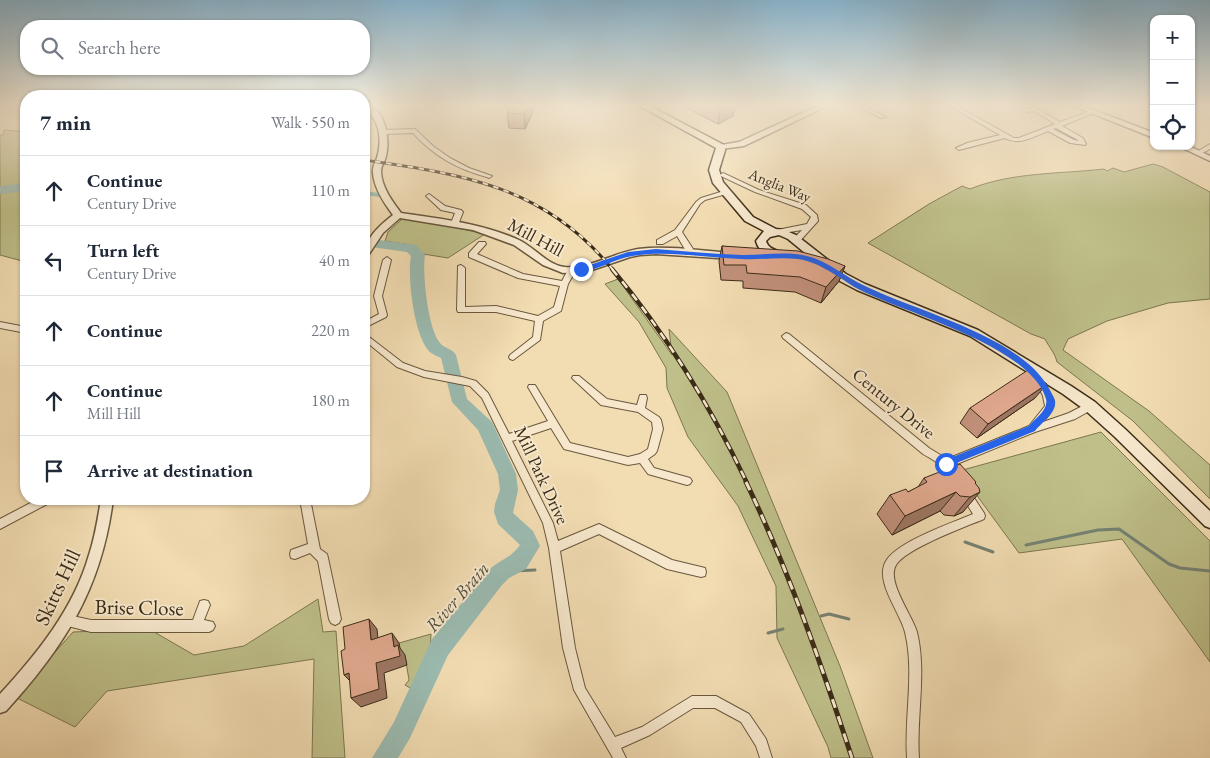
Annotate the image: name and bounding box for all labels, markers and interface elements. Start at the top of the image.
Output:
map controls [1150,15,1195,150]
button: + [1150,15,1195,60]
search box [20,20,370,75]
icon: search [38,34,66,62]
text: Search here [78,35,160,60]
button: − [1150,60,1195,105]
button: locate [1150,105,1195,150]
text: 7 min [40,109,91,136]
text: Walk · 550 m [271,112,350,133]
street label: Anglia Way [745,164,814,206]
text: Continue [87,168,162,193]
icon: ahead [40,177,68,205]
text: 110 m [311,180,350,201]
text: Century Drive [87,193,176,214]
street label: Mill Hill [504,213,568,261]
text: Turn left [87,238,159,263]
icon: left [40,247,68,275]
text: 40 m [319,250,350,271]
route end [570,258,593,281]
text: Century Drive [87,263,176,284]
icon: ahead [40,317,68,345]
text: Continue [87,318,162,343]
text: 220 m [311,320,350,341]
street label: Century Drive [848,362,940,444]
text: Continue [87,378,162,403]
icon: ahead [40,387,68,415]
text: 180 m [311,390,350,411]
text: Mill Hill [87,403,141,424]
street label: Mill Park Drive [509,422,575,528]
route start [935,453,958,476]
icon: arrive [40,457,68,485]
text: Arrive at destination [87,458,253,483]
street label: Skitts Hill [28,545,86,629]
water label: River Brain [420,557,494,637]
street label: Brise Close [94,593,184,621]

